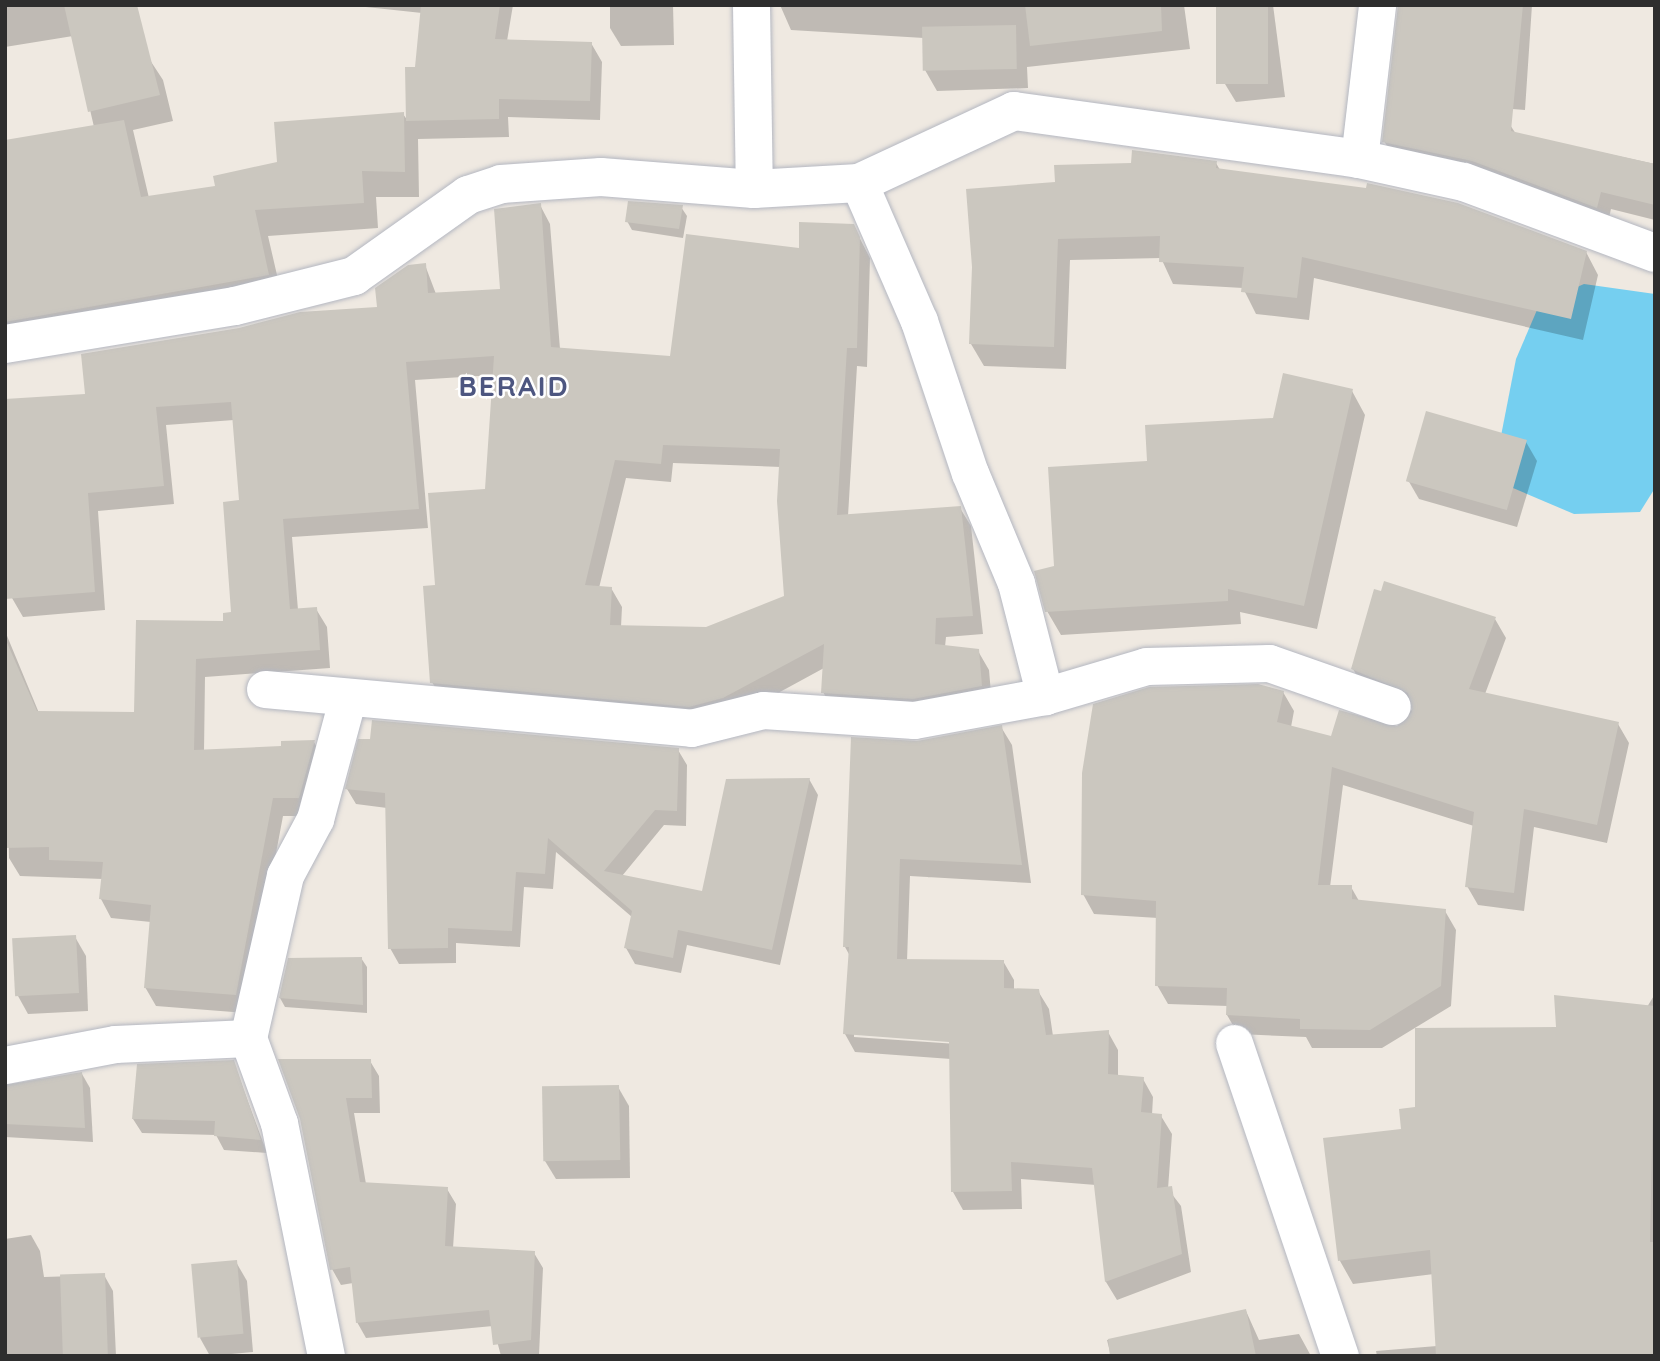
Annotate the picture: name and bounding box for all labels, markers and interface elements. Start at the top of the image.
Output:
district label: BERAID [459,369,569,403]

